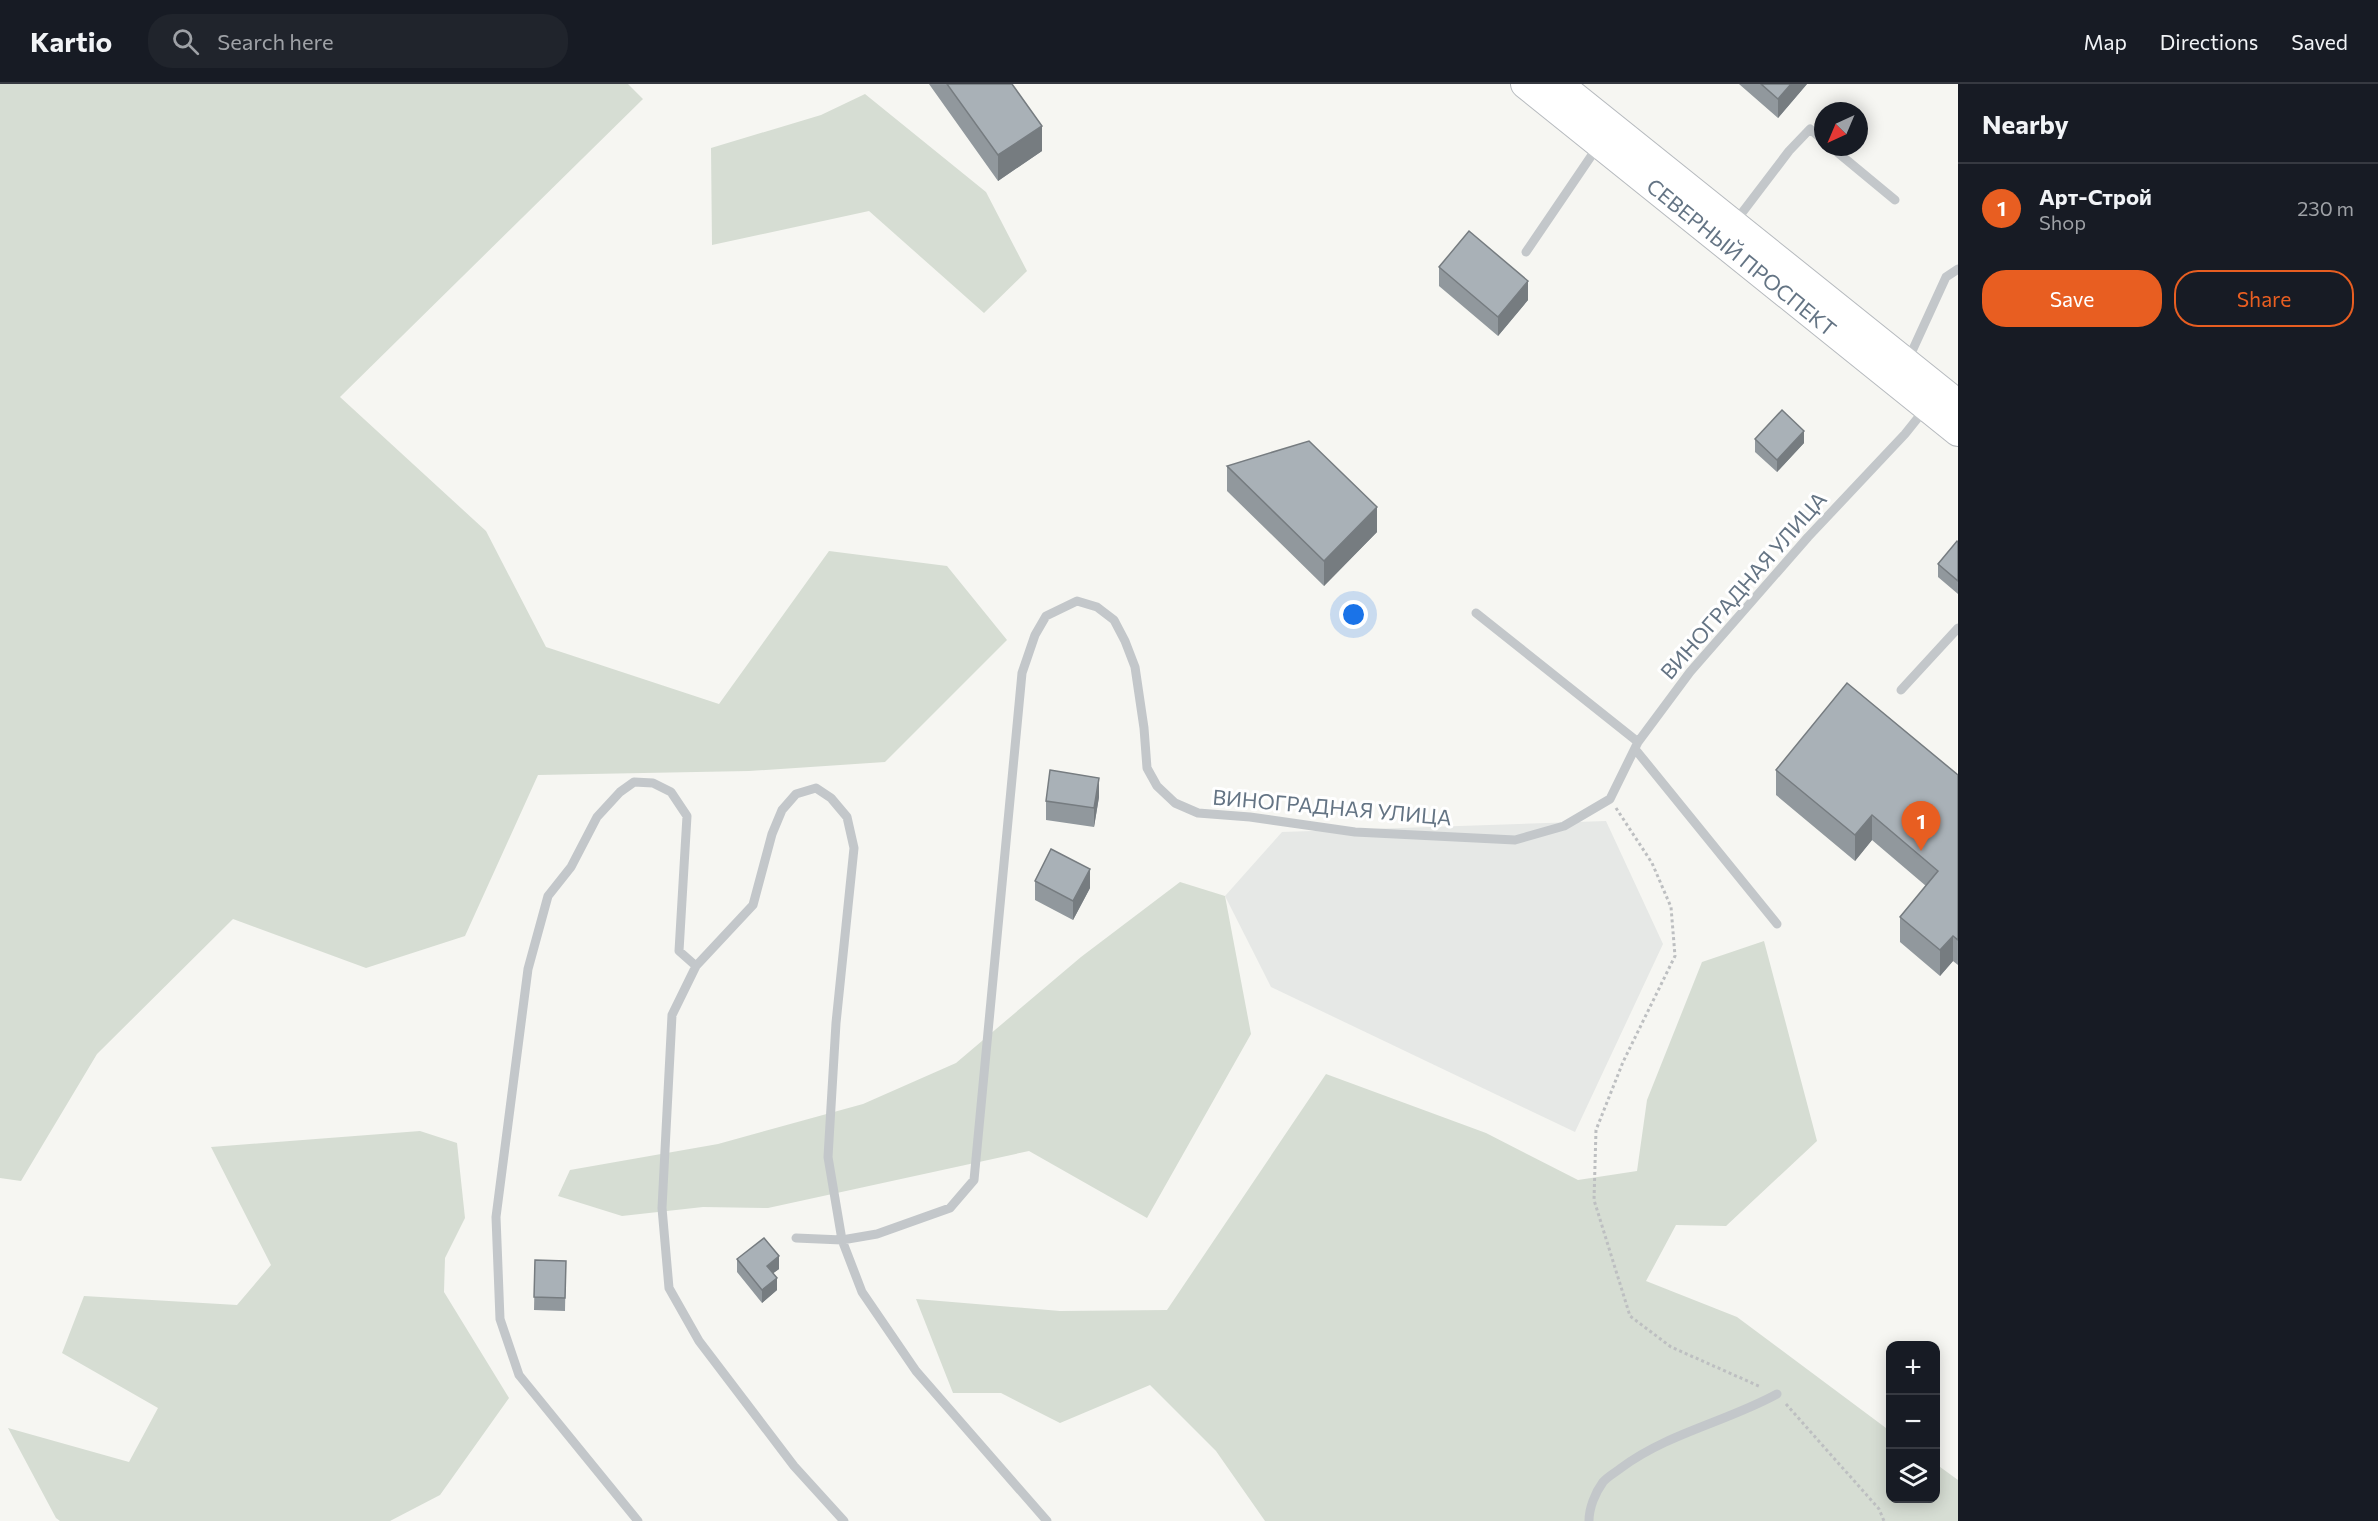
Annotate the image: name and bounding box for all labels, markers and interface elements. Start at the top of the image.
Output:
search box [148,14,568,68]
text: Kartio [30,24,112,58]
icon: search [169,25,202,58]
text: Search here [217,28,334,55]
text: Map [2084,29,2127,54]
text: Directions [2160,29,2258,54]
text: Saved [2291,29,2348,54]
north arrow [1814,102,1868,156]
text: Nearby [1982,108,2069,139]
street label: СЕВЕРНЫЙ ПРОСПЕКТ [1642,173,1842,341]
text: Арт-Строй [2039,183,2152,210]
text: 1 [1997,196,2006,220]
text: 230 m [2297,196,2354,220]
text: Shop [2039,210,2086,234]
button: Save [1982,270,2162,327]
button: Share [2174,270,2354,327]
street label: ВИНОГРАДНАЯ УЛИЦА [1655,486,1831,684]
your location [1339,600,1368,629]
street label: ВИНОГРАДНАЯ УЛИЦА [1212,784,1453,829]
pin: 1 [1902,802,1940,851]
map controls [1886,1341,1940,1503]
button: + [1886,1341,1940,1395]
button: − [1886,1395,1940,1449]
button: layers [1886,1449,1940,1503]

